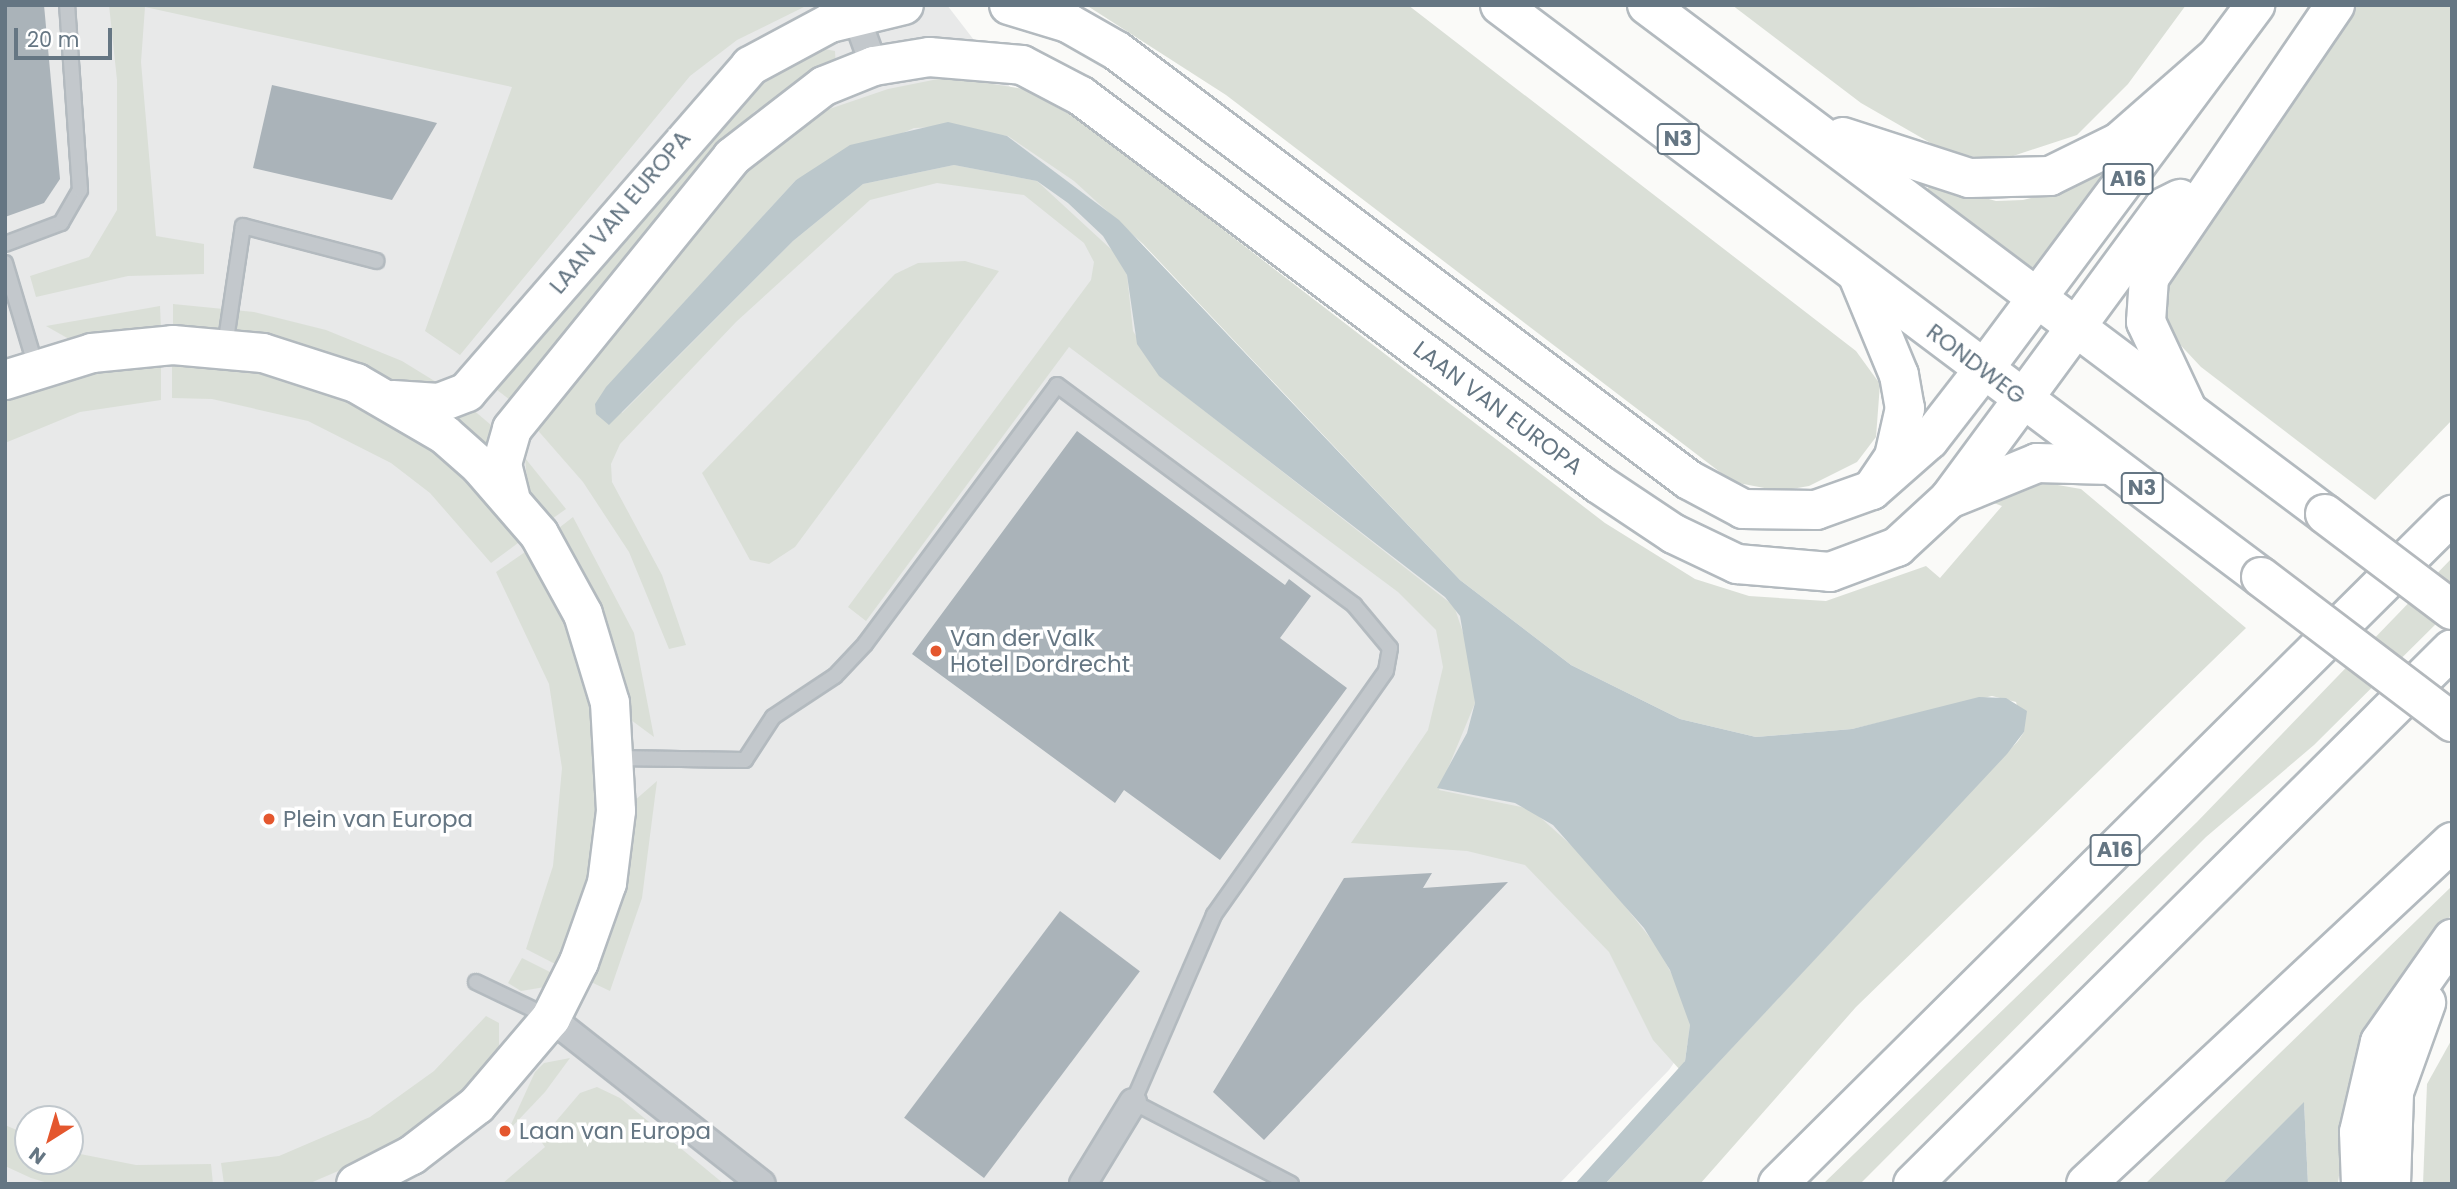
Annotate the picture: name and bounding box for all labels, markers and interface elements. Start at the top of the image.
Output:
scale bar [18,14,116,58]
text: 20 m [27,25,80,54]
road number: N3 [1655,122,1701,156]
street label: LAAN VAN EUROPA [544,125,696,299]
road number: A16 [2102,162,2154,196]
street label: RONDWEG [1921,318,2031,410]
street label: LAAN VAN EUROPA [1408,335,1588,481]
road number: N3 [2119,470,2165,505]
place label: Van der Valk Hotel Dordrecht [950,624,1130,678]
marker: Van der Valk Hotel Dordrecht [928,643,944,659]
place label: Plein van Europa [283,805,473,833]
marker: Plein van Europa [261,811,277,827]
road number: A16 [2089,832,2141,868]
north arrow [14,1105,84,1175]
place label: Laan van Europa [519,1117,711,1145]
marker: Laan van Europa [497,1123,513,1139]
text: N [23,1140,51,1171]

